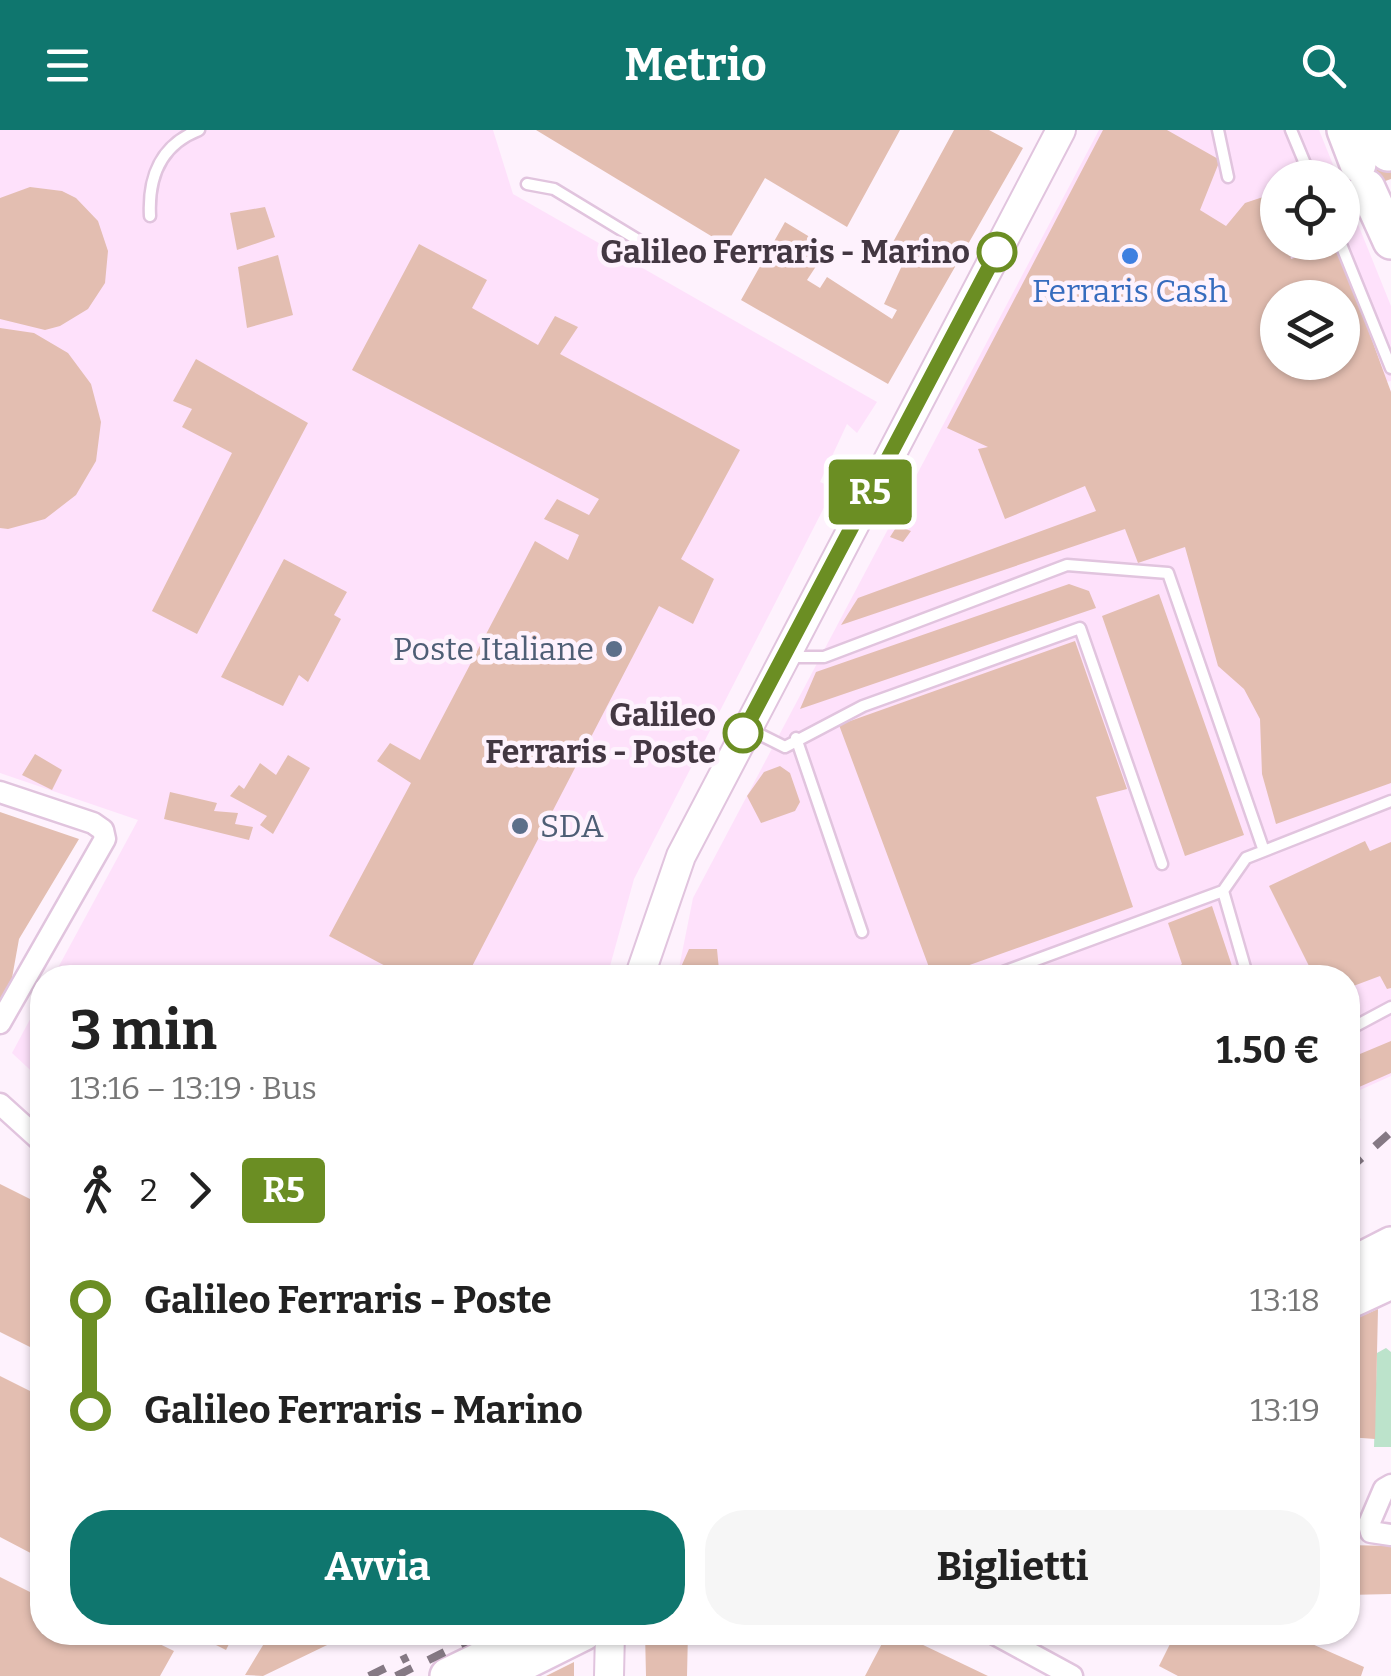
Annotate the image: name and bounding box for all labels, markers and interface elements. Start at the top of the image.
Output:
icon: menu [40,38,95,93]
text: Metrio [624,38,767,92]
icon: search [1296,38,1351,93]
map controls [1260,160,1360,380]
button: locate [1260,160,1360,260]
place label: Galileo Ferraris - Marino [600,233,970,271]
marker: Galileo Ferraris - Marino [978,233,1016,271]
marker: Ferraris Cash [1119,245,1141,267]
place label: Ferraris Cash [1032,272,1228,310]
button: layers [1260,280,1360,380]
line badge: R5 [825,460,915,524]
text: R5 [849,471,891,513]
place label: Poste Italiane [393,630,594,668]
marker: Poste Italiane [603,638,625,660]
place label: Galileo Ferraris - Poste [485,696,716,771]
marker: Galileo Ferraris - Poste [724,714,762,752]
place label: SDA [540,807,604,845]
marker: SDA [509,815,531,837]
text: 3 min [70,998,217,1064]
text: 1.50 € [1216,1027,1320,1073]
text: 13:16 – 13:19 · Bus [70,1069,317,1107]
icon: walk [70,1163,125,1218]
icon: forward [172,1163,227,1218]
text: R5 [262,1169,305,1211]
text: 2 [140,1171,157,1209]
text: Galileo Ferraris - Poste [144,1277,552,1323]
text: 13:18 [1250,1281,1320,1319]
text: Galileo Ferraris - Marino [144,1387,583,1433]
text: 13:19 [1250,1391,1320,1429]
button: Avvia [70,1510,685,1625]
button: Biglietti [705,1510,1320,1625]

